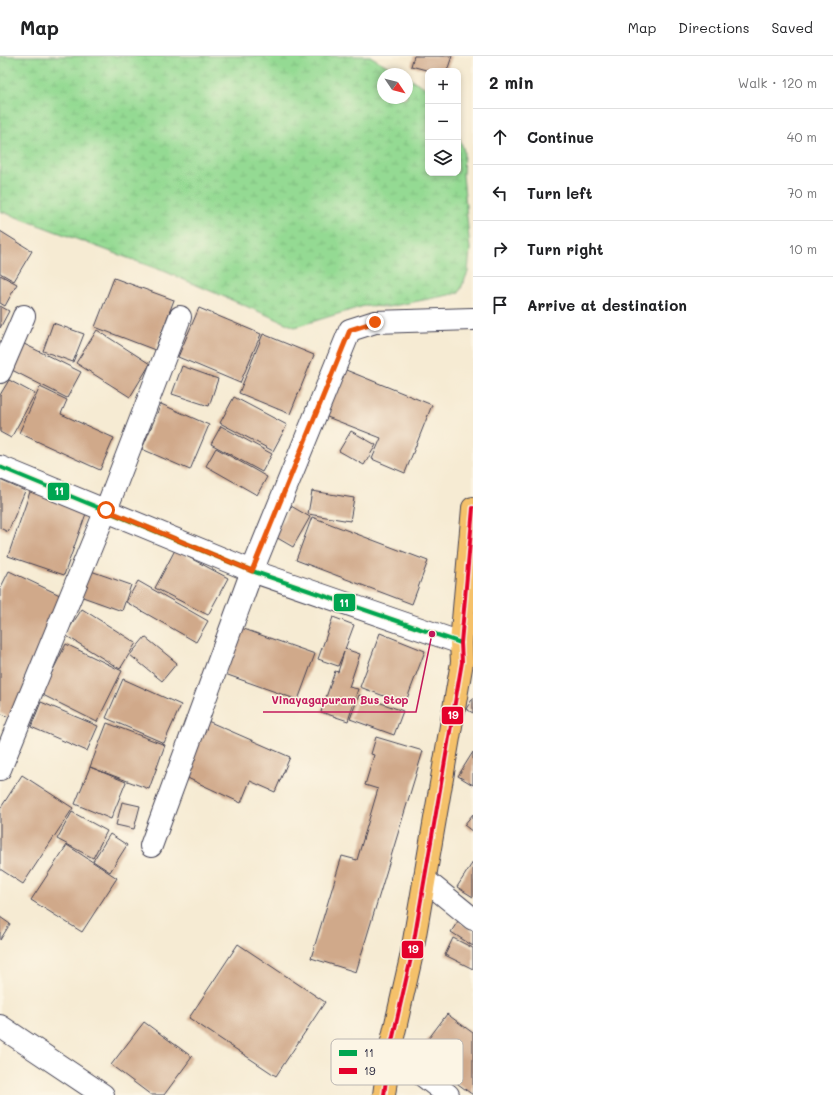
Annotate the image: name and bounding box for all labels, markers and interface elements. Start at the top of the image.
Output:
text: Map [20,15,59,40]
text: Map [628,18,656,37]
text: Directions [678,18,749,37]
text: Saved [771,18,813,37]
north arrow [377,68,413,104]
map controls [425,68,461,176]
button: + [425,68,461,104]
text: 2 min [489,71,534,93]
text: Walk · 120 m [738,74,817,91]
button: − [425,104,461,140]
icon: ahead [489,126,511,148]
text: Continue [527,127,594,147]
text: 40 m [787,128,817,145]
button: layers [425,140,461,176]
icon: left [489,182,511,204]
text: Turn left [527,183,592,203]
text: 70 m [787,184,817,201]
icon: right [489,238,511,260]
text: Turn right [527,239,604,259]
text: 10 m [789,240,817,257]
icon: arrive [489,294,511,316]
text: Arrive at destination [527,295,687,315]
route end [366,313,384,331]
line badge: 11 [47,482,70,501]
text: 11 [54,483,64,498]
route start [97,501,115,519]
line badge: 11 [333,593,356,612]
text: 11 [339,595,349,610]
callout: Vinayagapuram Bus Stop [263,689,416,712]
text: Vinayagapuram Bus Stop [271,692,409,707]
line badge: 19 [441,706,464,725]
text: 19 [447,707,459,722]
line badge: 19 [401,940,424,959]
text: 19 [407,941,419,956]
legend [331,1039,463,1085]
text: 11 [364,1045,374,1060]
text: 19 [364,1063,376,1078]

